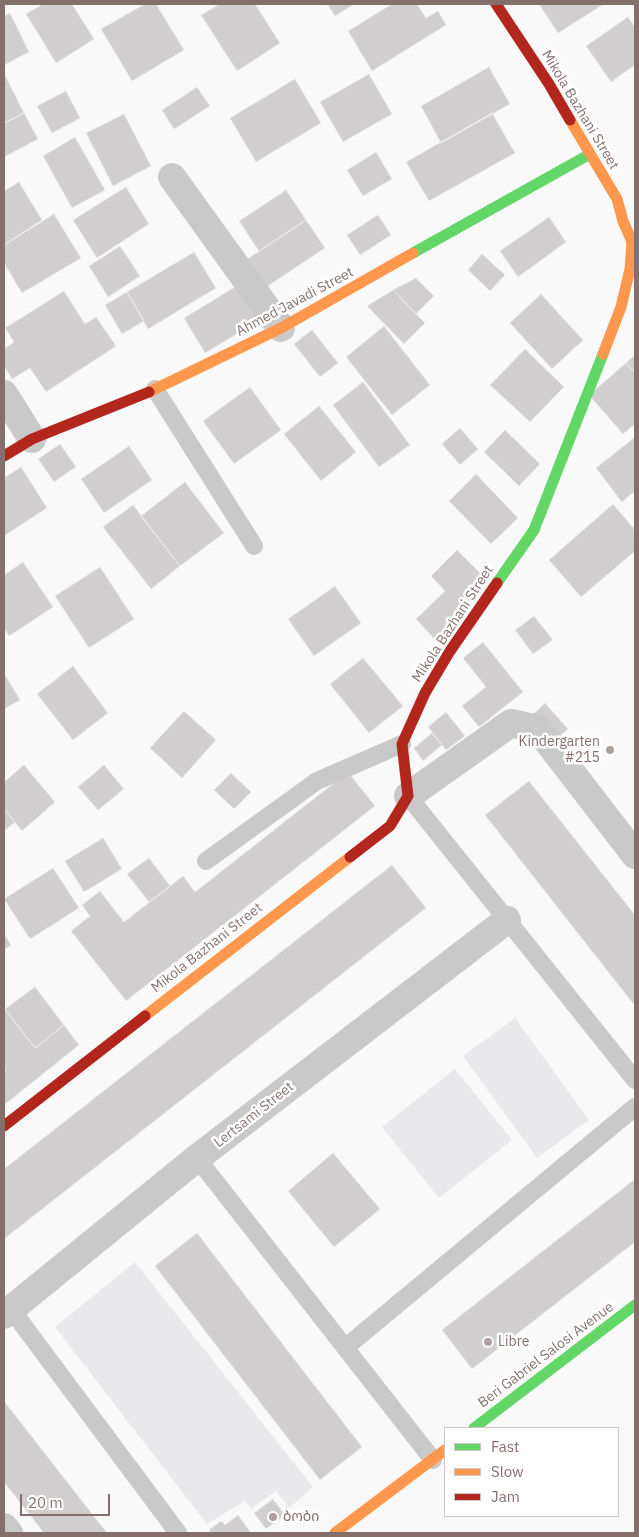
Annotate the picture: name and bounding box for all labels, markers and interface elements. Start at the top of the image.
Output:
street label: Mikola Bazhani Street [538,47,622,173]
street label: Ahmed Javadi Street [234,264,356,340]
street label: Mikola Bazhani Street [409,562,497,686]
place label: Kindergarten #215 [519,734,600,766]
marker: Kindergarten #215 [604,744,616,756]
street label: Mikola Bazhani Street [148,899,266,997]
street label: Lertsami Street [211,1079,297,1151]
street label: Beri Gabriel Salosi Avenue [475,1299,617,1411]
place label: Libre [498,1334,529,1350]
marker: Libre [482,1336,494,1348]
legend [444,1427,619,1517]
text: Fast [491,1437,519,1456]
text: Slow [491,1462,524,1481]
scale bar [22,1484,112,1516]
text: Jam [491,1487,520,1506]
text: 20 m [28,1493,63,1512]
place label: ბობი [283,1509,319,1525]
marker: ბობი [267,1511,279,1523]

